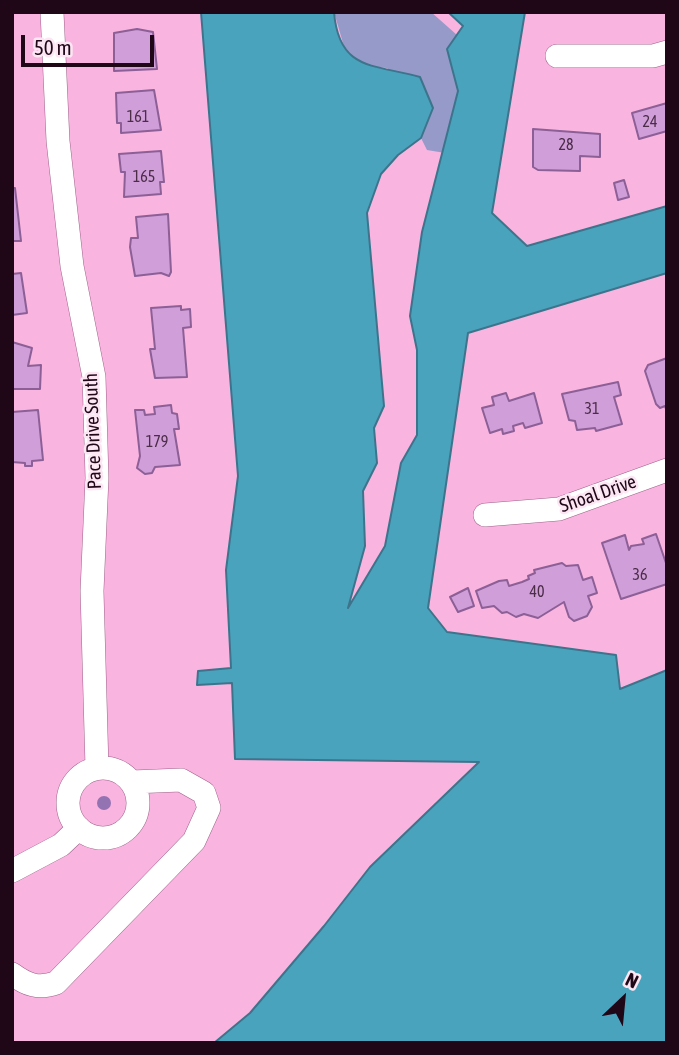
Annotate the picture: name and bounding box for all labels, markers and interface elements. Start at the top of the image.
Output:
scale bar [24,21,158,65]
text: 50 m [34,35,72,59]
house number: 161 [127,107,149,127]
house number: 24 [642,112,658,132]
house number: 28 [558,135,574,155]
house number: 165 [133,167,155,187]
street label: Pace Drive South [80,372,106,490]
house number: 31 [584,399,600,419]
house number: 179 [146,432,168,452]
street label: Shoal Drive [557,470,639,518]
house number: 36 [632,565,648,585]
house number: 40 [529,582,545,602]
north arrow [588,964,658,1034]
text: N [622,968,642,992]

